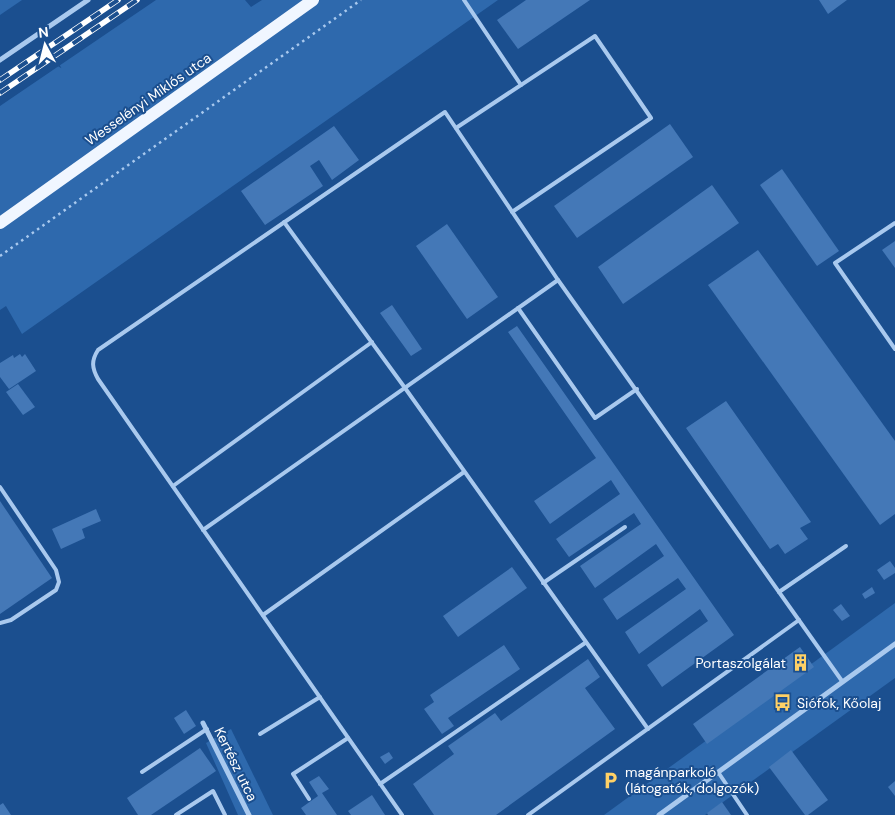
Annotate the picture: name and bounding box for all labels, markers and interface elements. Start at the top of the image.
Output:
north arrow [20,20,70,70]
text: N [37,23,50,42]
street label: Wesselényi Miklós utca [81,49,215,149]
building icon: Portaszolgálat [790,653,810,673]
place label: Portaszolgálat [695,654,786,672]
bus stop icon: Siófok, Kőolaj [773,693,793,713]
place label: Siófok, Kőolaj [797,694,881,712]
street label: Kertész utca [210,724,262,804]
place label: magánparkoló (látogatók, dolgozók) [625,763,759,797]
parking icon: magánparkoló (látogatók, dolgozók) [601,770,621,790]

